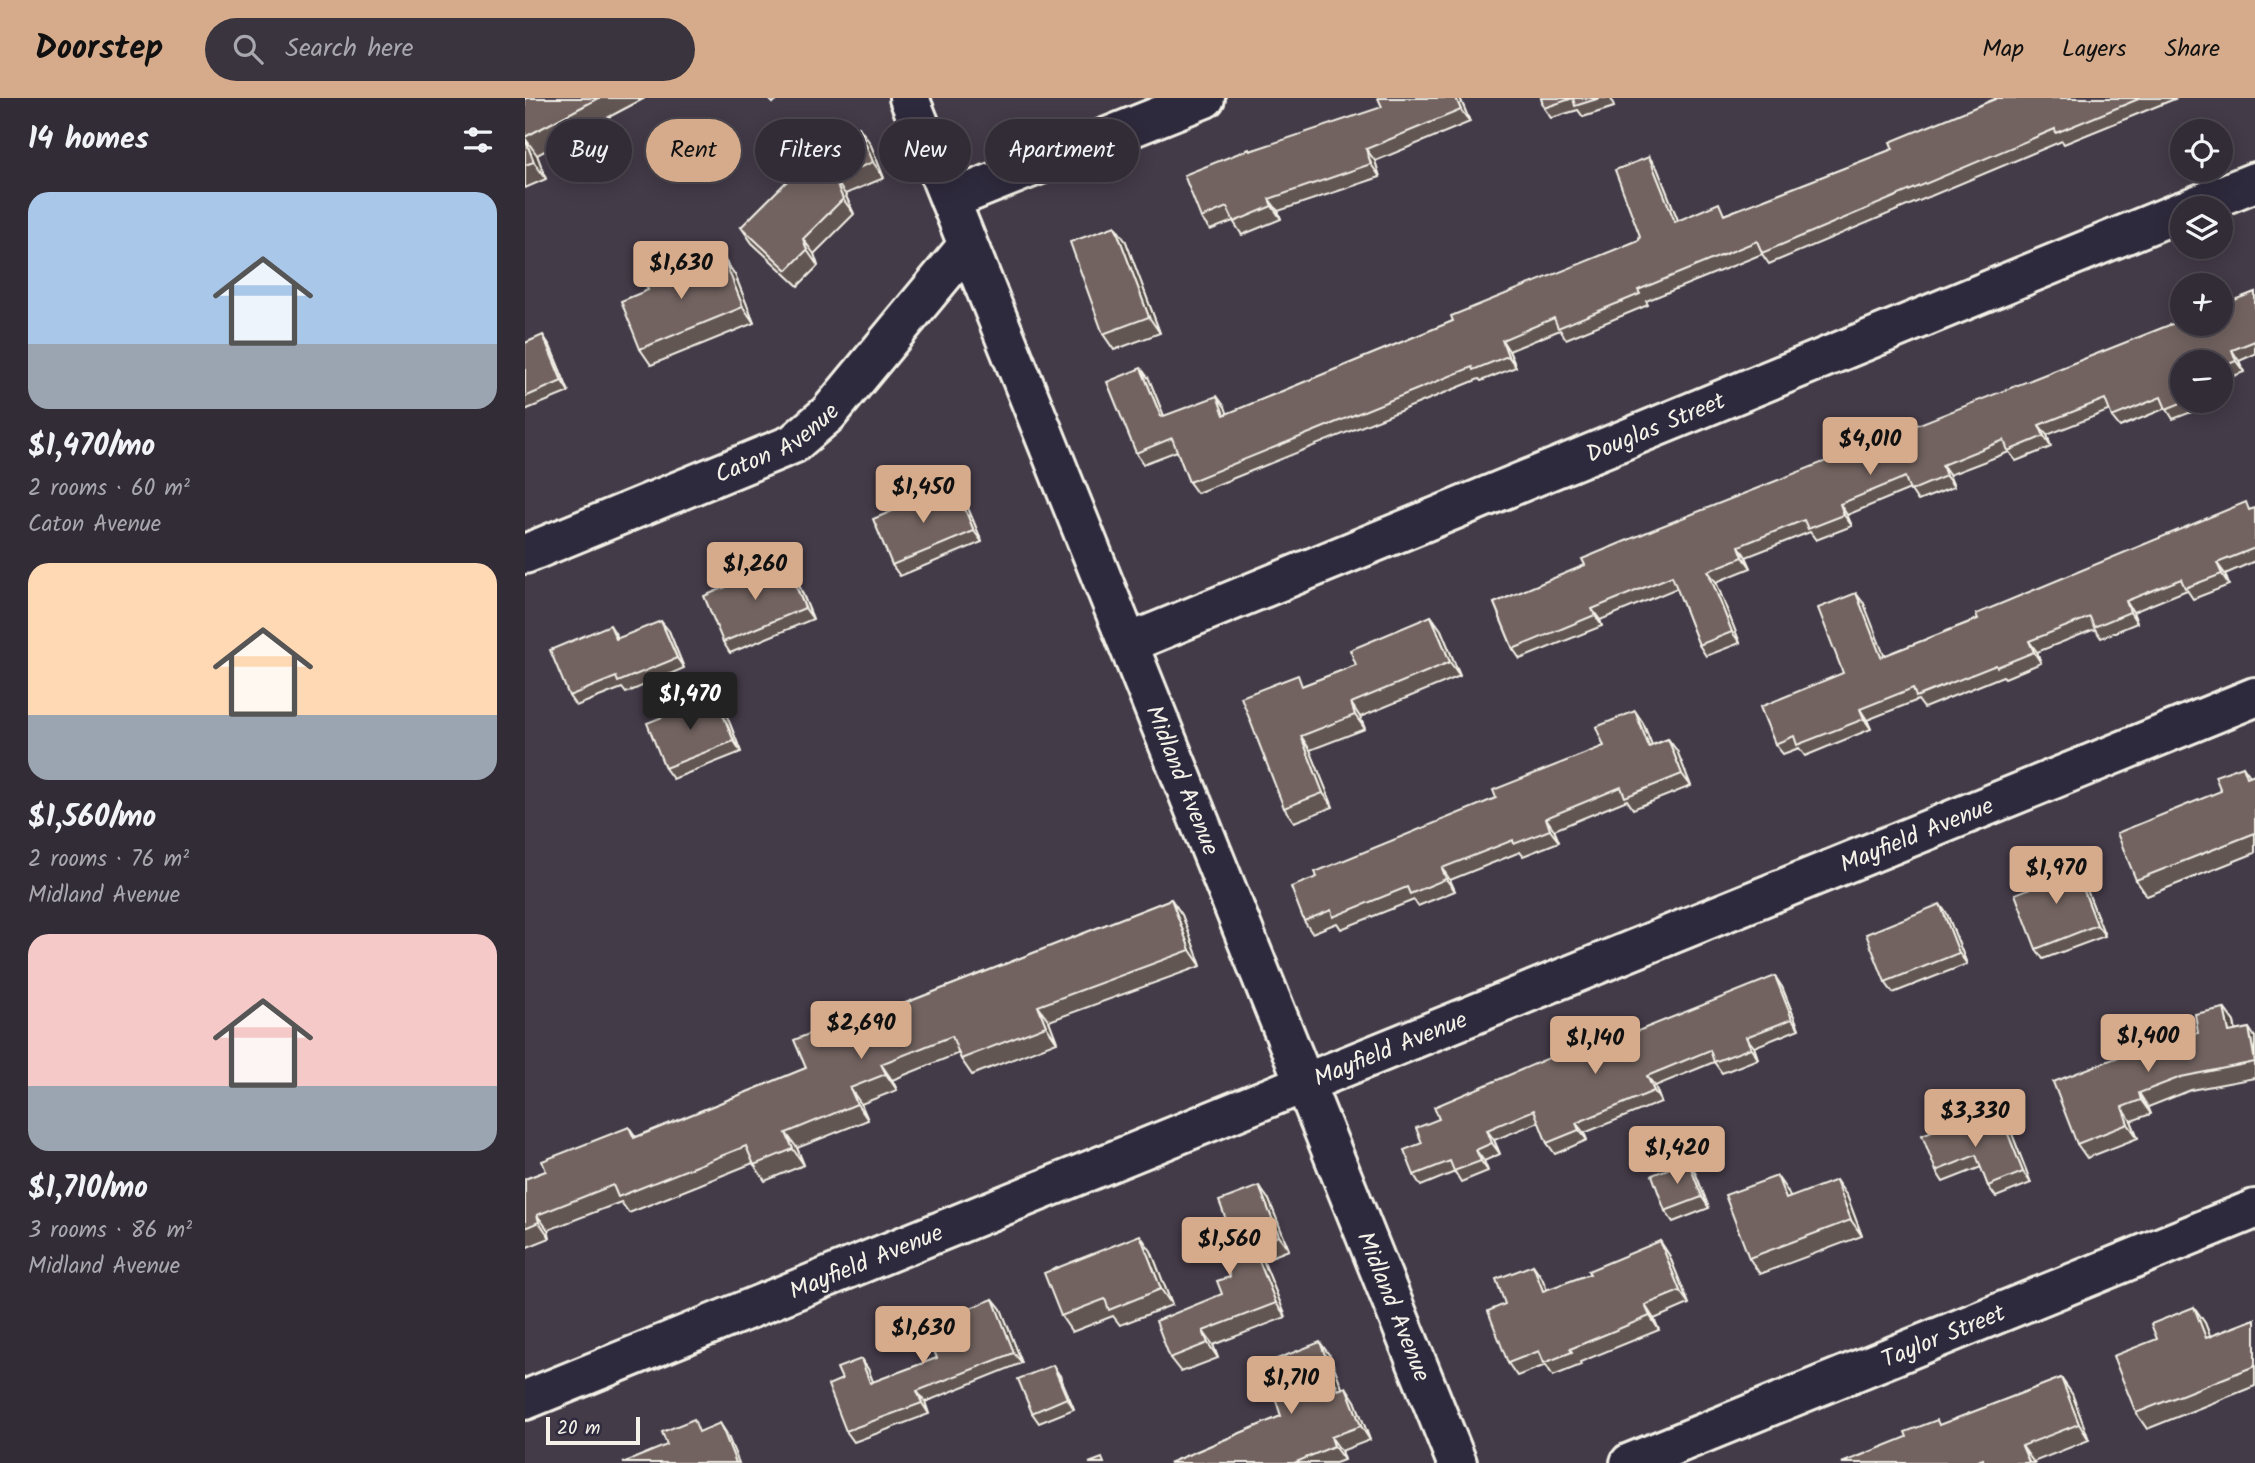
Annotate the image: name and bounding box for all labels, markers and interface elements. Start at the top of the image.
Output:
search box [205,18,695,81]
text: Doorstep [35,23,163,76]
text: Search here [285,28,413,70]
icon: search [229,30,267,68]
text: Map [1982,30,2024,69]
text: Layers [2062,30,2126,69]
text: Share [2164,30,2220,69]
text: 14 homes [28,116,149,164]
chip: Buy [546,119,632,182]
chip: Rent [646,119,741,182]
chip: Filters [755,119,865,182]
chip: New [879,119,971,182]
chip: Apartment [985,119,1139,182]
map controls [2170,119,2233,413]
button: locate [2170,119,2233,182]
icon: filters [459,121,497,159]
button: layers [2170,196,2233,259]
icon: home [200,238,326,364]
pin: $1,630 [624,242,738,301]
text: $1,630 [649,246,713,282]
button: + [2170,273,2233,336]
button: − [2170,350,2233,413]
street label: Douglas Street [1580,382,1732,474]
street label: Caton Avenue [709,395,850,495]
pin: $4,010 [1813,418,1927,477]
text: $4,010 [1839,422,1901,458]
text: $1,470/mo [28,423,155,471]
pin: $1,450 [866,466,980,525]
text: $1,450 [892,470,954,506]
text: 2 rooms · 60 m² [28,471,190,507]
text: Caton Avenue [28,507,161,543]
pin: $1,260 [698,542,812,602]
text: $1,260 [723,547,787,583]
icon: home [200,609,326,735]
pin: $1,470 [633,672,747,732]
text: $1,470 [659,677,721,713]
street label: Midland Avenue [1134,700,1229,862]
street label: Mayfield Avenue [1834,787,2000,885]
text: $1,560/mo [28,794,156,842]
text: 2 rooms · 76 m² [28,842,189,878]
pin: $1,970 [1999,846,2113,906]
text: $1,970 [2026,851,2086,887]
text: Midland Avenue [28,878,180,914]
icon: home [200,980,326,1106]
street label: Mayfield Avenue [1308,1001,1474,1099]
pin: $2,690 [804,1002,918,1061]
text: $2,690 [827,1006,895,1042]
pin: $1,400 [2091,1014,2205,1074]
pin: $1,140 [1538,1016,1652,1076]
text: $1,400 [2117,1019,2179,1055]
text: $1,140 [1566,1021,1624,1057]
pin: $3,330 [1918,1090,2032,1149]
text: $3,330 [1940,1094,2010,1130]
pin: $1,420 [1620,1126,1734,1186]
text: $1,420 [1645,1131,1709,1167]
text: $1,710/mo [28,1165,148,1213]
text: 3 rooms · 86 m² [28,1213,192,1249]
street label: Mayfield Avenue [784,1214,950,1312]
pin: $1,560 [1172,1218,1286,1277]
text: $1,560 [1198,1222,1260,1258]
street label: Midland Avenue [1345,1226,1440,1388]
text: Midland Avenue [28,1249,180,1285]
street label: Taylor Street [1876,1294,2012,1380]
pin: $1,630 [866,1306,980,1366]
text: $1,630 [891,1311,955,1347]
pin: $1,710 [1234,1356,1348,1416]
text: $1,710 [1263,1361,1319,1397]
scale bar [546,1414,641,1446]
text: 20 m [557,1414,600,1444]

